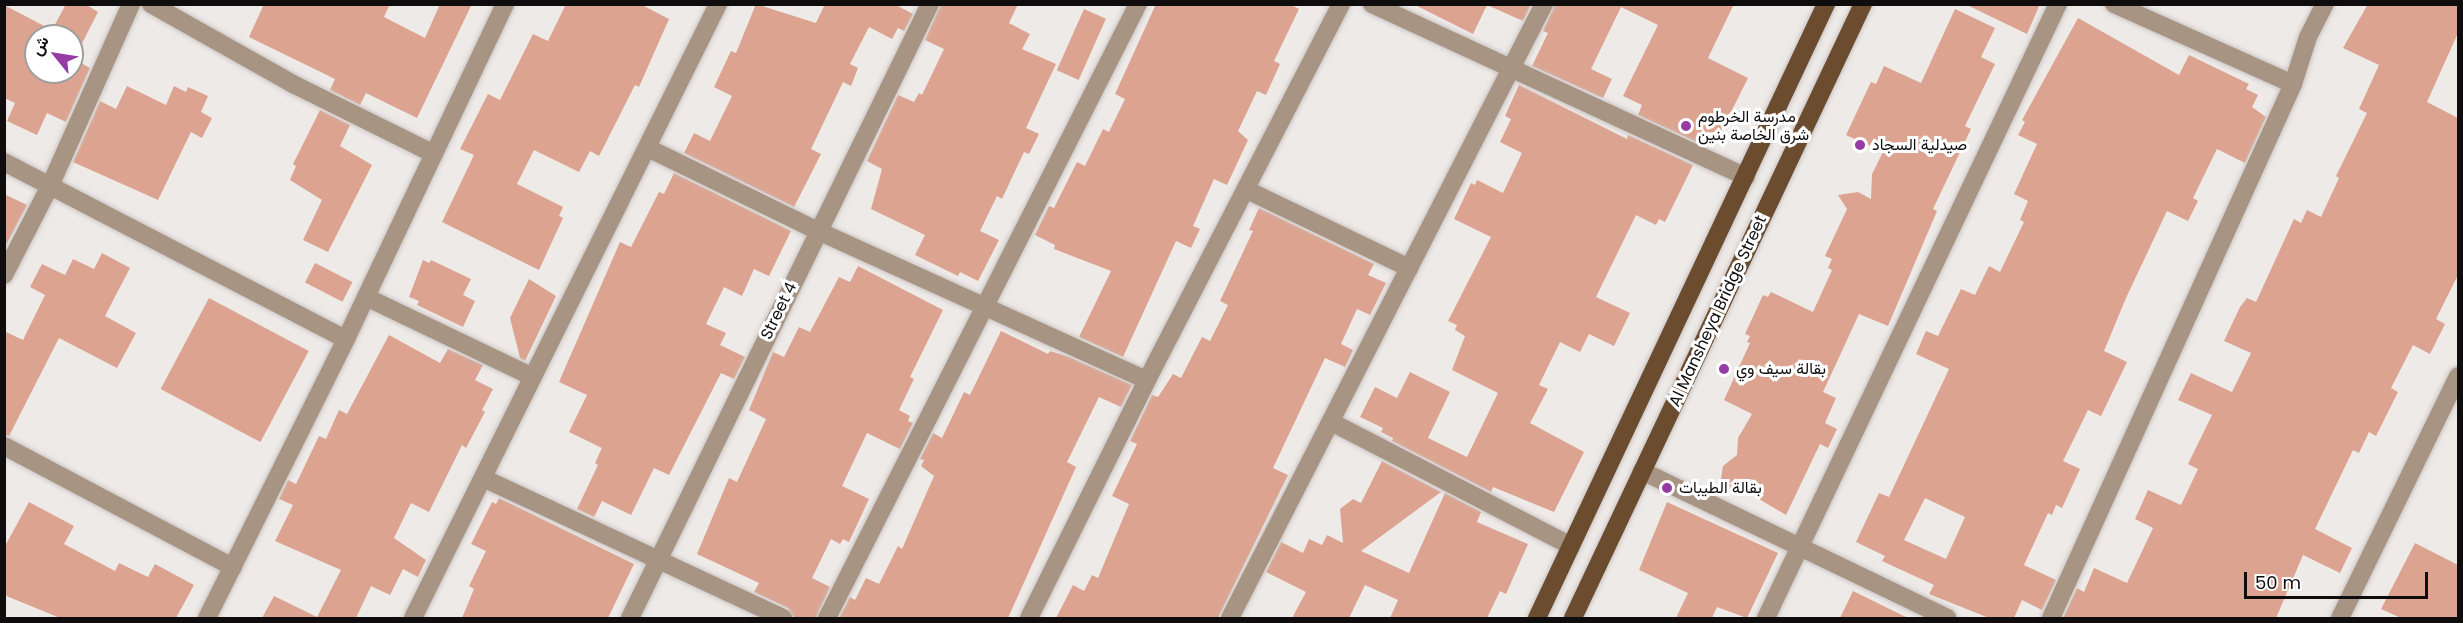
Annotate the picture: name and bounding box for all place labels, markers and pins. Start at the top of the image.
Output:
place label: مدرسة الخرطوم شرق الخاصة بنين [1698,107,1809,145]
marker: مدرسة الخرطوم شرق الخاصة بنين [1679,119,1693,133]
place label: صيدلية السجاد [1872,135,1967,155]
marker: صيدلية السجاد [1853,138,1867,152]
place label: بقالة سيف وي [1736,359,1826,379]
marker: بقالة سيف وي [1717,362,1731,376]
place label: بقالة الطيبات [1679,478,1762,498]
marker: بقالة الطيبات [1660,481,1674,495]

